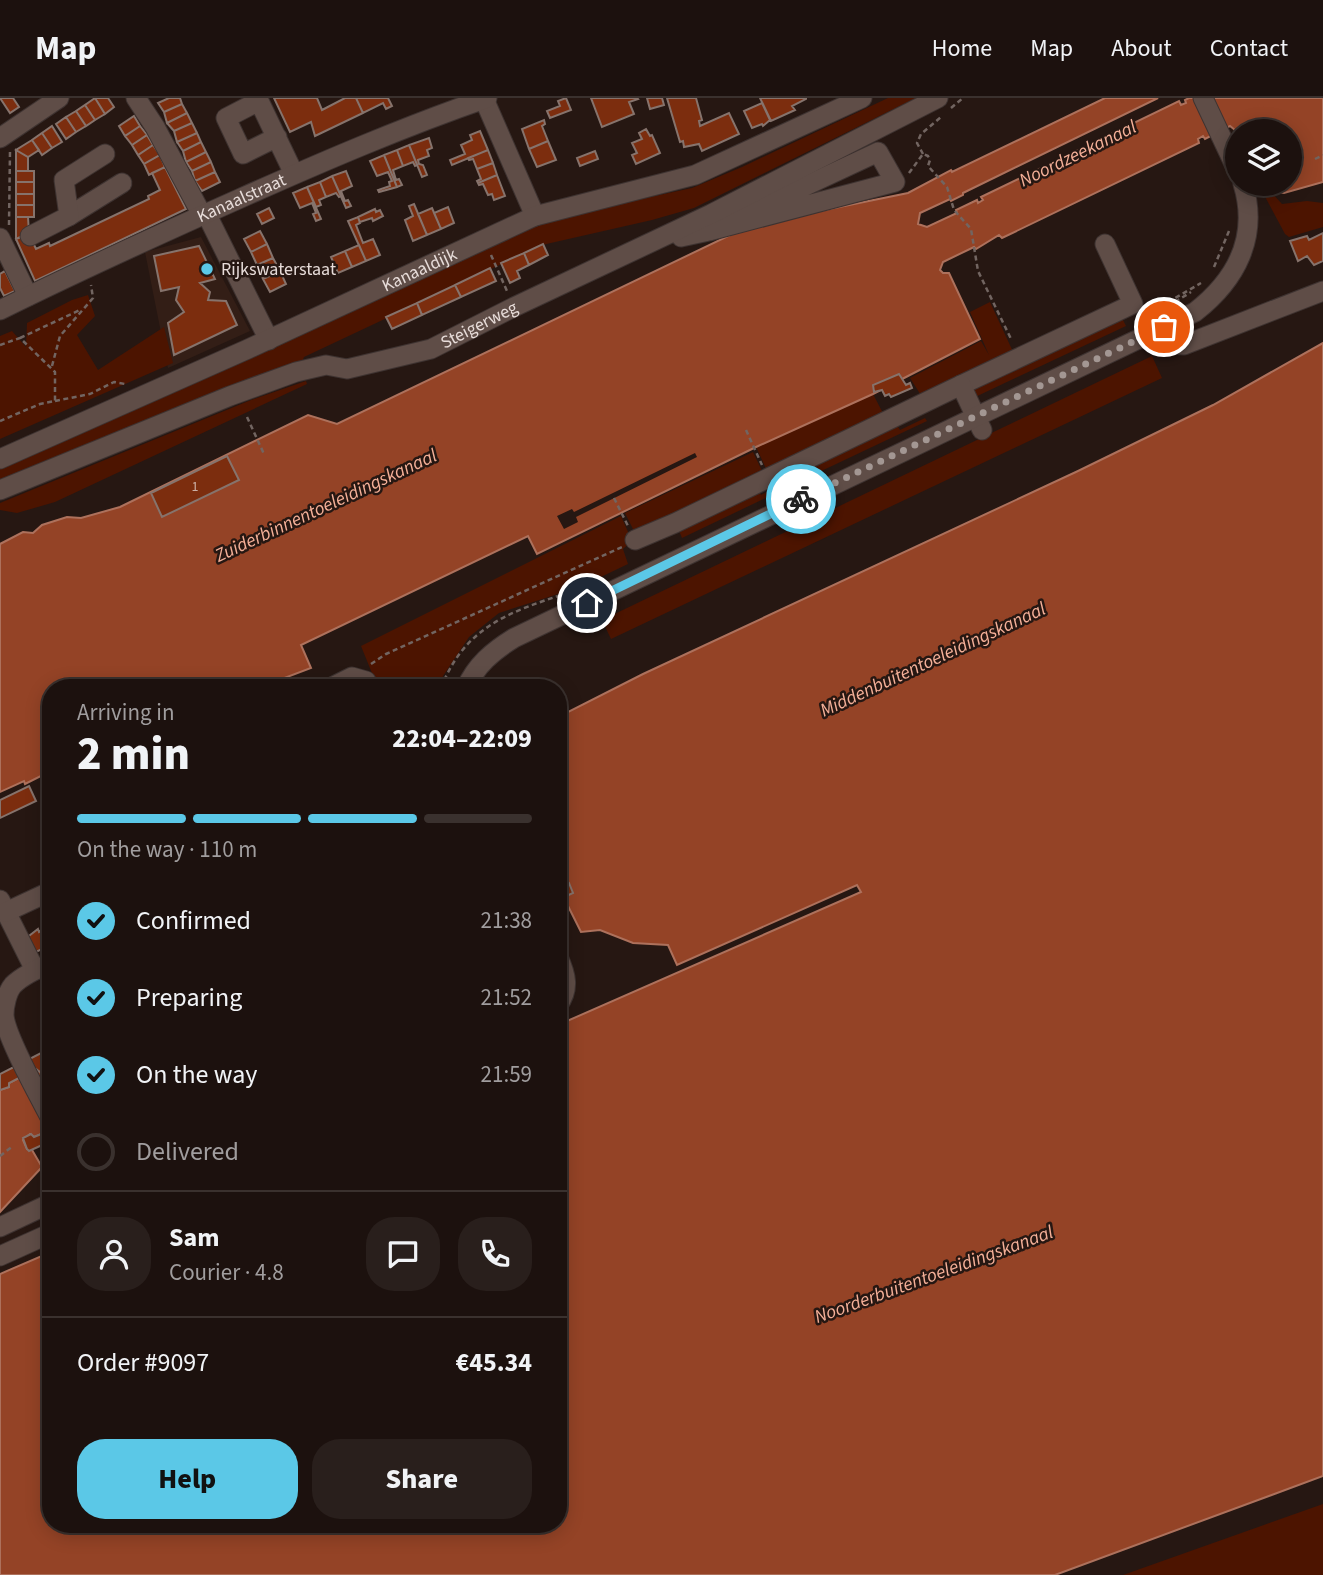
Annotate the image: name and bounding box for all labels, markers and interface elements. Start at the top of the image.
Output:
text: Map [35,25,96,72]
text: Home [932,31,992,66]
text: Map [1030,31,1073,66]
text: About [1111,31,1172,66]
text: Contact [1210,31,1288,66]
water label: Noordzeekanaal [1015,114,1142,194]
map controls [1225,119,1302,196]
button: layers [1225,119,1302,196]
street label: Kanaalstraat [193,167,290,229]
street label: Kanaaldijk [378,241,461,298]
place label: Rijkswaterstaat [221,257,336,282]
marker: Rijkswaterstaat [199,261,215,277]
street label: Steigerweg [436,295,522,355]
pin [1134,297,1194,357]
icon: bag [1145,308,1183,346]
water label: Zuiderbinnentoeleidingskanaal [210,442,442,570]
courier [766,464,836,534]
house number: 1 [192,477,199,497]
icon: bike [782,480,820,518]
pin [557,573,617,633]
icon: home [568,584,606,622]
water label: Middenbuitentoeleidingskanaal [816,596,1051,724]
text: Arriving in [77,696,175,729]
text: 22:04–22:09 [392,720,532,757]
text: 2 min [77,722,190,787]
text: On the way · 110 m [77,833,257,866]
icon: check [77,902,115,940]
text: Confirmed [136,902,251,939]
text: 21:38 [481,904,532,937]
icon: check [77,979,115,1017]
text: Preparing [136,979,242,1016]
text: 21:52 [481,981,532,1014]
icon: check [77,1056,115,1094]
text: On the way [136,1056,257,1093]
text: 21:59 [481,1058,532,1091]
text: Delivered [136,1133,239,1170]
button: person [77,1217,151,1291]
button: chat [366,1217,440,1291]
button: phone [458,1217,532,1291]
text: Sam [169,1219,219,1256]
water label: Noorderbuitentoeleidingskanaal [811,1219,1058,1331]
text: Courier · 4.8 [169,1256,284,1289]
text: Order #9097 [77,1344,209,1381]
text: €45.34 [456,1344,532,1381]
button: Help [77,1439,298,1519]
button: Share [312,1439,532,1519]

